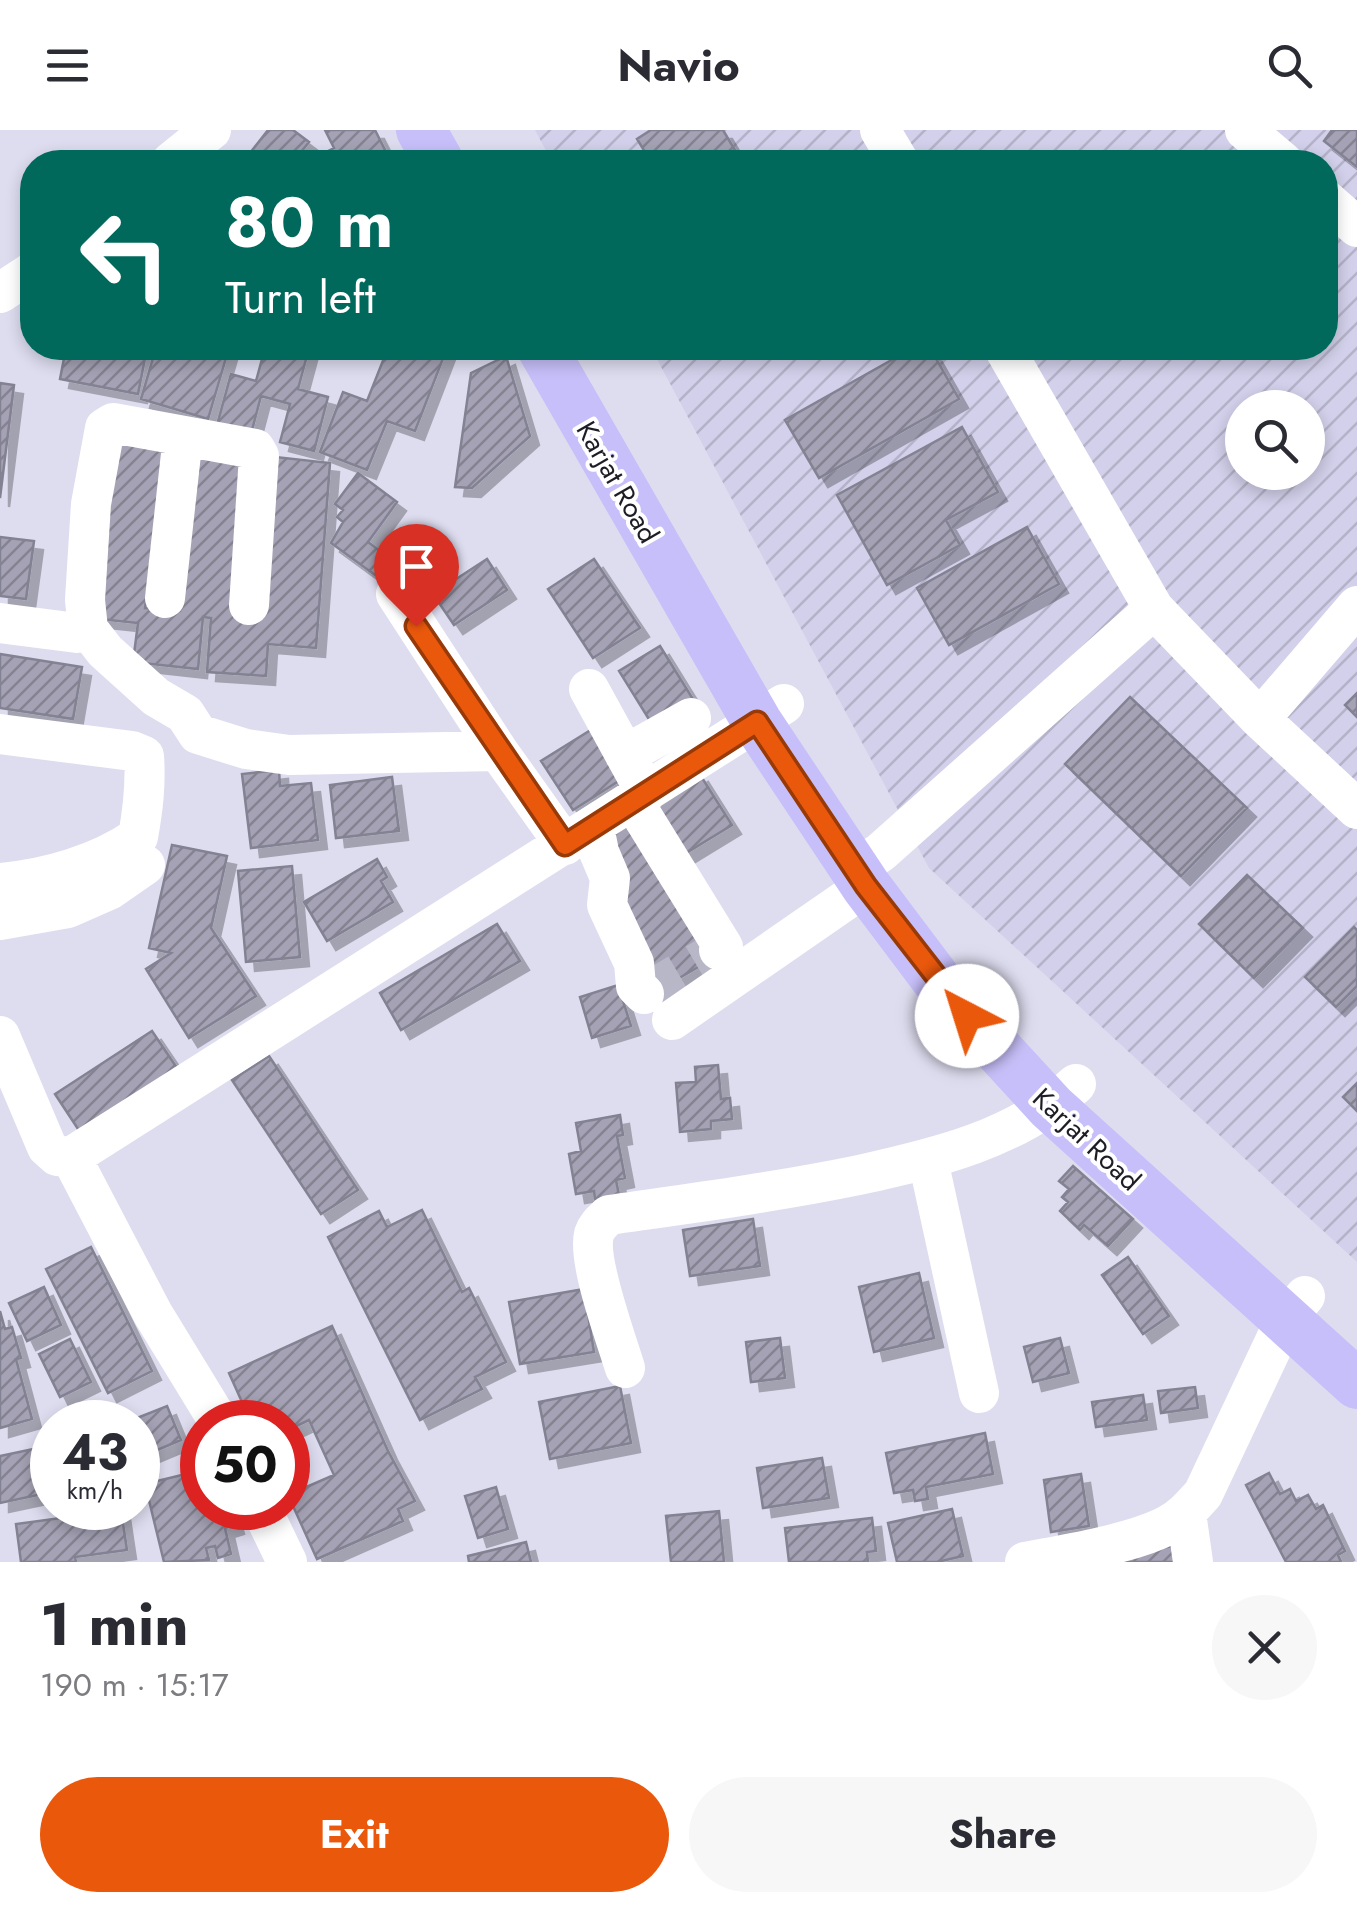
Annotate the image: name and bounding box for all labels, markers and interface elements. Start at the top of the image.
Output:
text: Navio [617,33,740,98]
icon: menu [40,38,95,93]
icon: search [1262,38,1317,93]
text: 80 m [225,172,394,273]
icon: left [60,190,190,320]
text: Turn left [225,265,376,330]
map controls [1225,390,1325,490]
button: search [1225,390,1325,490]
street label: Karjat Road [566,414,669,551]
pin [374,524,459,627]
icon: arrive [389,539,444,594]
position arrow [915,964,1019,1068]
street label: Karjat Road [1023,1078,1150,1200]
speed limit sign: 50 [180,1400,310,1530]
text: 43 [62,1416,128,1489]
text: km/h [67,1472,123,1508]
text: 1 min [40,1581,189,1668]
button: close [1212,1595,1317,1700]
text: 190 m · 15:17 [40,1662,229,1708]
button: Exit [40,1777,669,1892]
button: Share [689,1777,1317,1892]

